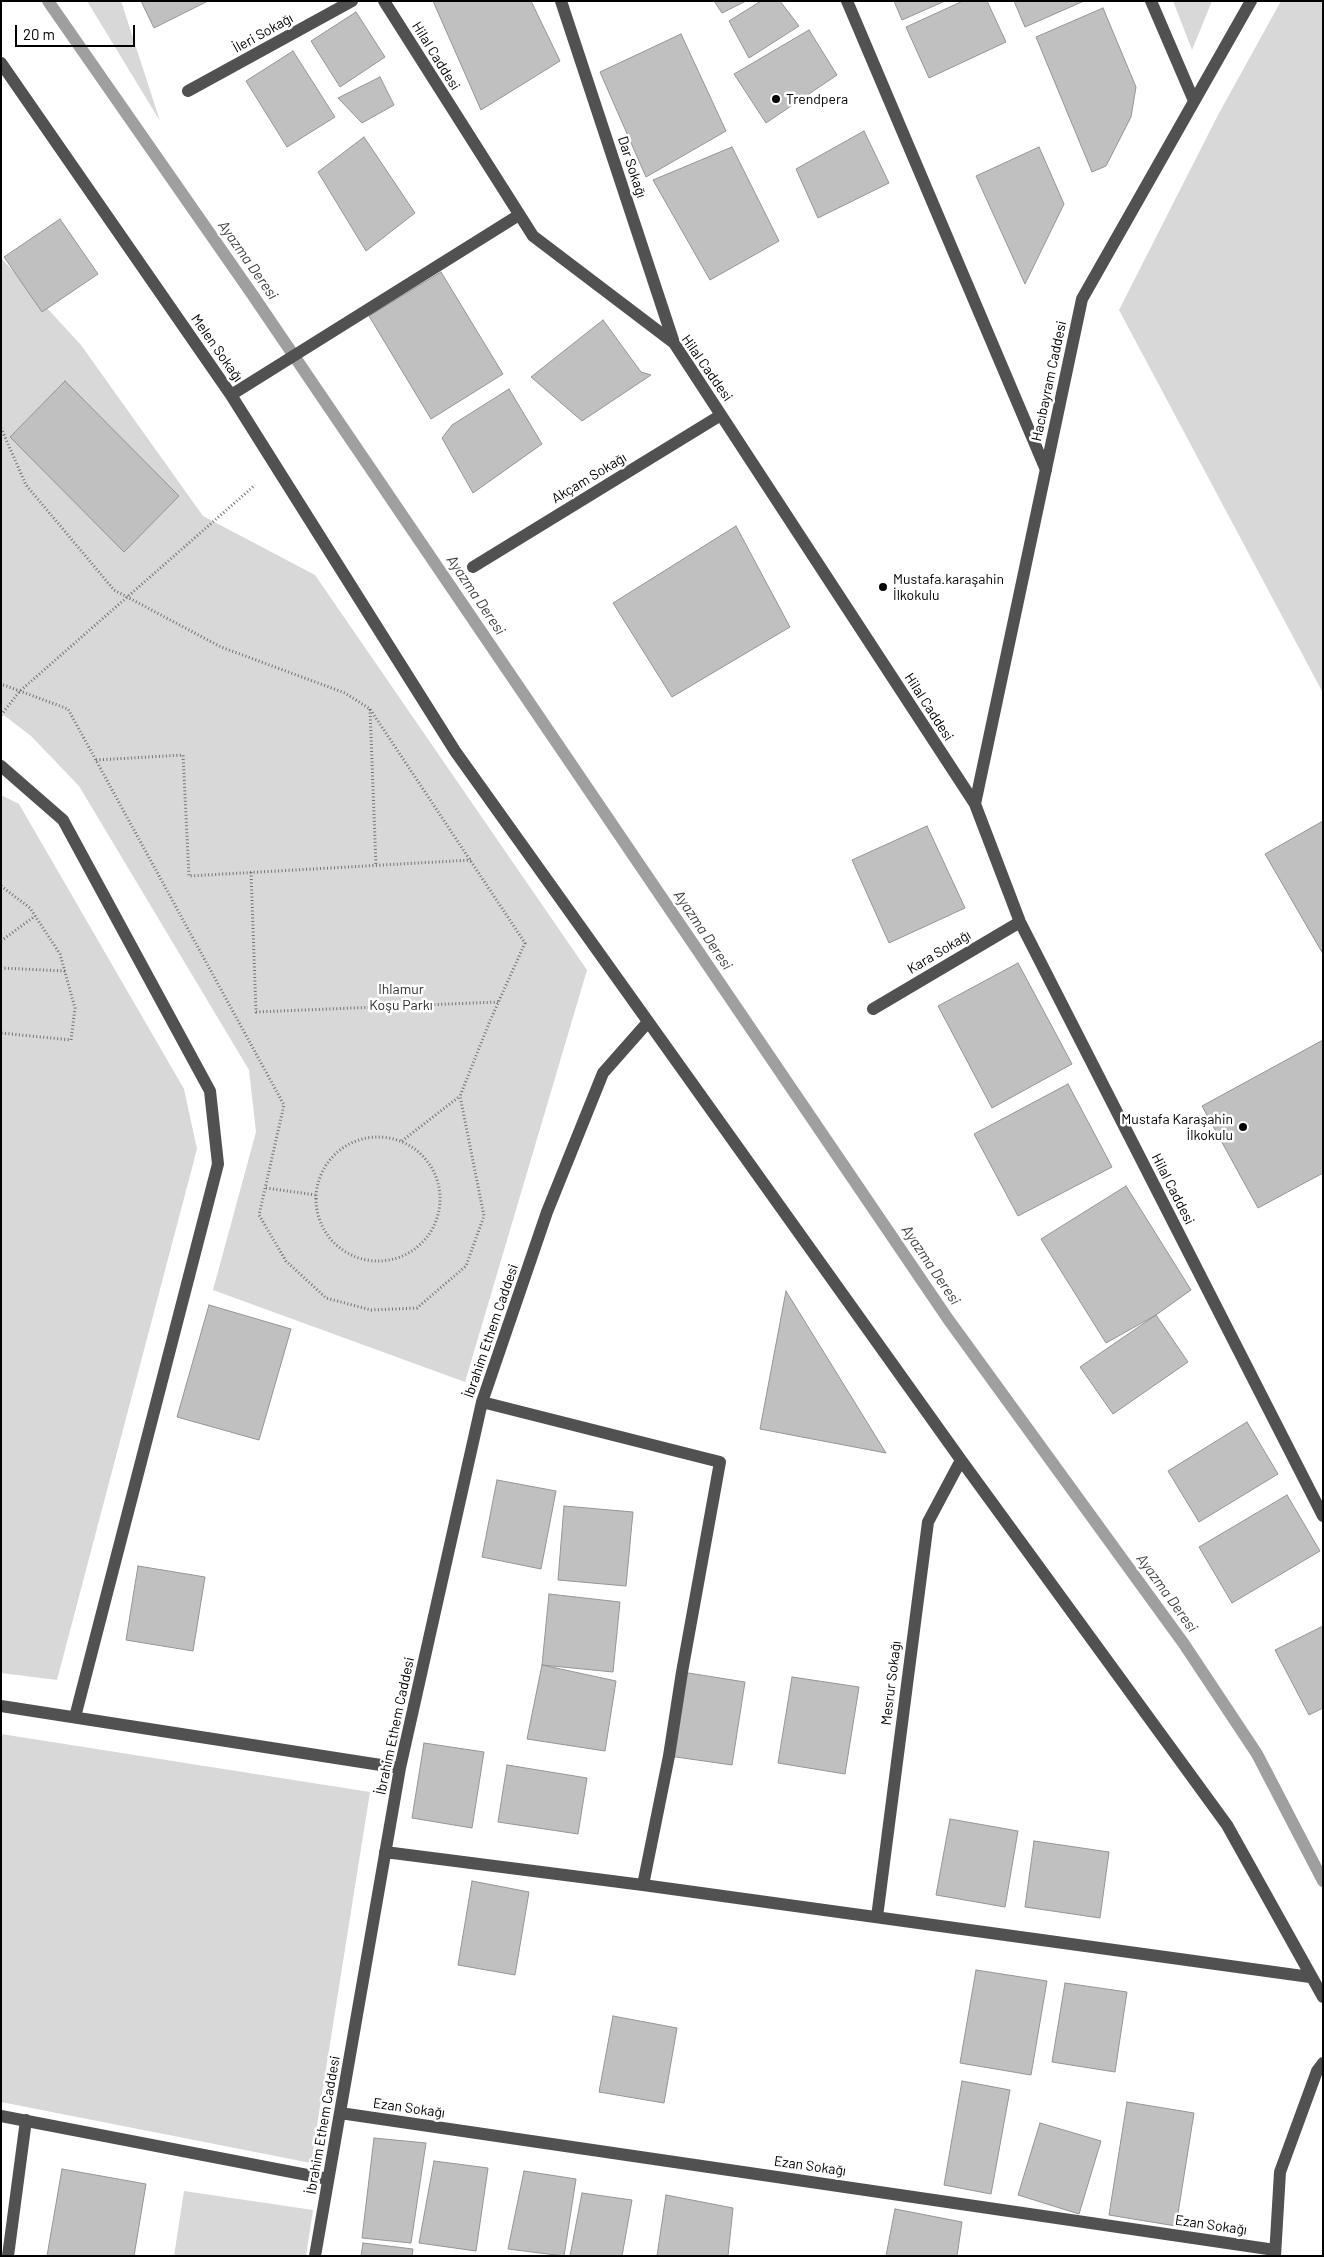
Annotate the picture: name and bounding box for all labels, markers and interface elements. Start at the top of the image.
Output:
street label: İleri Sokağı [230,10,296,56]
scale bar [18,15,138,47]
street label: Hilal Caddesi [408,19,464,93]
text: 20 m [23,25,55,43]
place label: Trendpera [786,91,848,107]
marker: Trendpera [770,93,782,105]
street label: Dar Sokağı [614,134,650,200]
water label: Ayazma Deresi [214,217,282,303]
street label: Melen Sokağı [188,311,246,385]
street label: Hacıbayram Caddesi [1028,319,1070,443]
street label: Hilal Caddesi [678,331,736,405]
street label: Akçam Sokağı [549,449,629,507]
water label: Ayazma Deresi [443,552,509,638]
place label: Mustafa.karaşahin İlkokulu [893,571,1004,604]
marker: Mustafa.karaşahin İlkokulu [877,581,889,593]
street label: Hilal Caddesi [901,670,957,744]
water label: Ayazma Deresi [670,887,736,973]
street label: Kara Sokağı [904,927,974,977]
park label: Ihlamur Koşu Parkı [369,981,433,1014]
place label: Mustafa Karaşahin İlkokulu [1121,1111,1233,1144]
marker: Mustafa Karaşahin İlkokulu [1237,1121,1249,1133]
street label: Hilal Caddesi [1148,1151,1198,1227]
water label: Ayazma Deresi [898,1222,964,1308]
street label: İbrahim Ethem Caddesi [460,1262,522,1400]
water label: Ayazma Deresi [1133,1550,1201,1636]
street label: Mesrur Sokağı [877,1640,905,1726]
street label: İbrahim Ethem Caddesi [372,1656,418,1796]
street label: İbrahim Ethem Caddesi [303,2054,343,2196]
street label: Ezan Sokağı [372,2095,446,2121]
street label: Ezan Sokağı [773,2153,847,2179]
street label: Ezan Sokağı [1174,2212,1248,2238]

